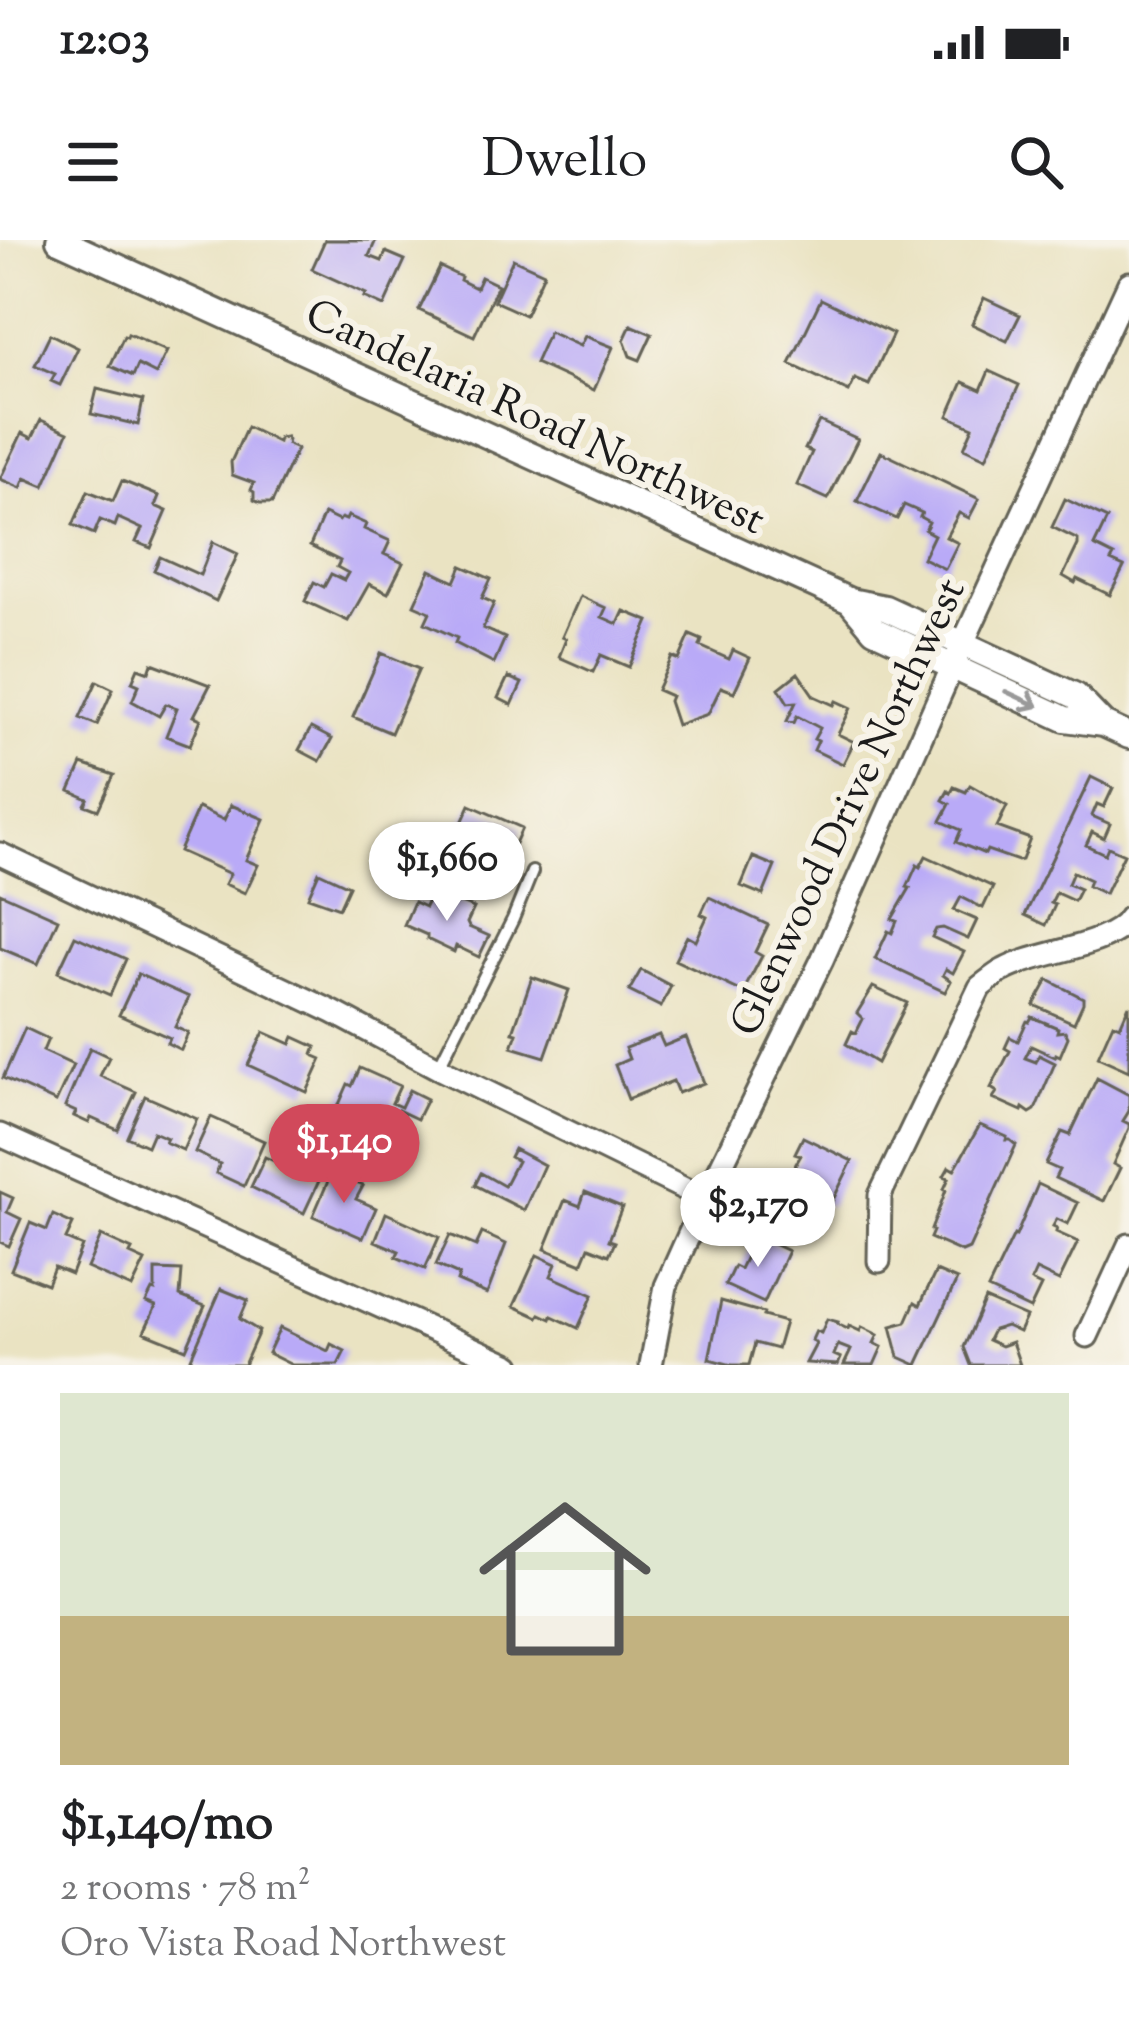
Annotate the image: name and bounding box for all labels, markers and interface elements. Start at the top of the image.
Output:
text: 12:03 [60,10,150,75]
text: Dwello [482,123,647,201]
icon: menu [60,129,126,195]
icon: search [1003,129,1069,195]
street label: Candelaria Road Northwest [294,287,773,552]
street label: Glenwood Drive Northwest [718,570,983,1047]
one-way arrow [1003,689,1039,711]
pin: $1,660 [349,822,545,924]
text: $1,660 [396,833,498,889]
pin: $1,140 [246,1104,442,1206]
text: $1,140 [296,1115,393,1171]
pin: $2,170 [660,1168,856,1270]
text: $2,170 [707,1179,809,1235]
icon: home [457,1471,673,1687]
text: $1,140/mo [60,1789,273,1862]
text: 2 rooms · 78 m² [60,1862,311,1918]
text: Oro Vista Road Northwest [60,1918,506,1974]

